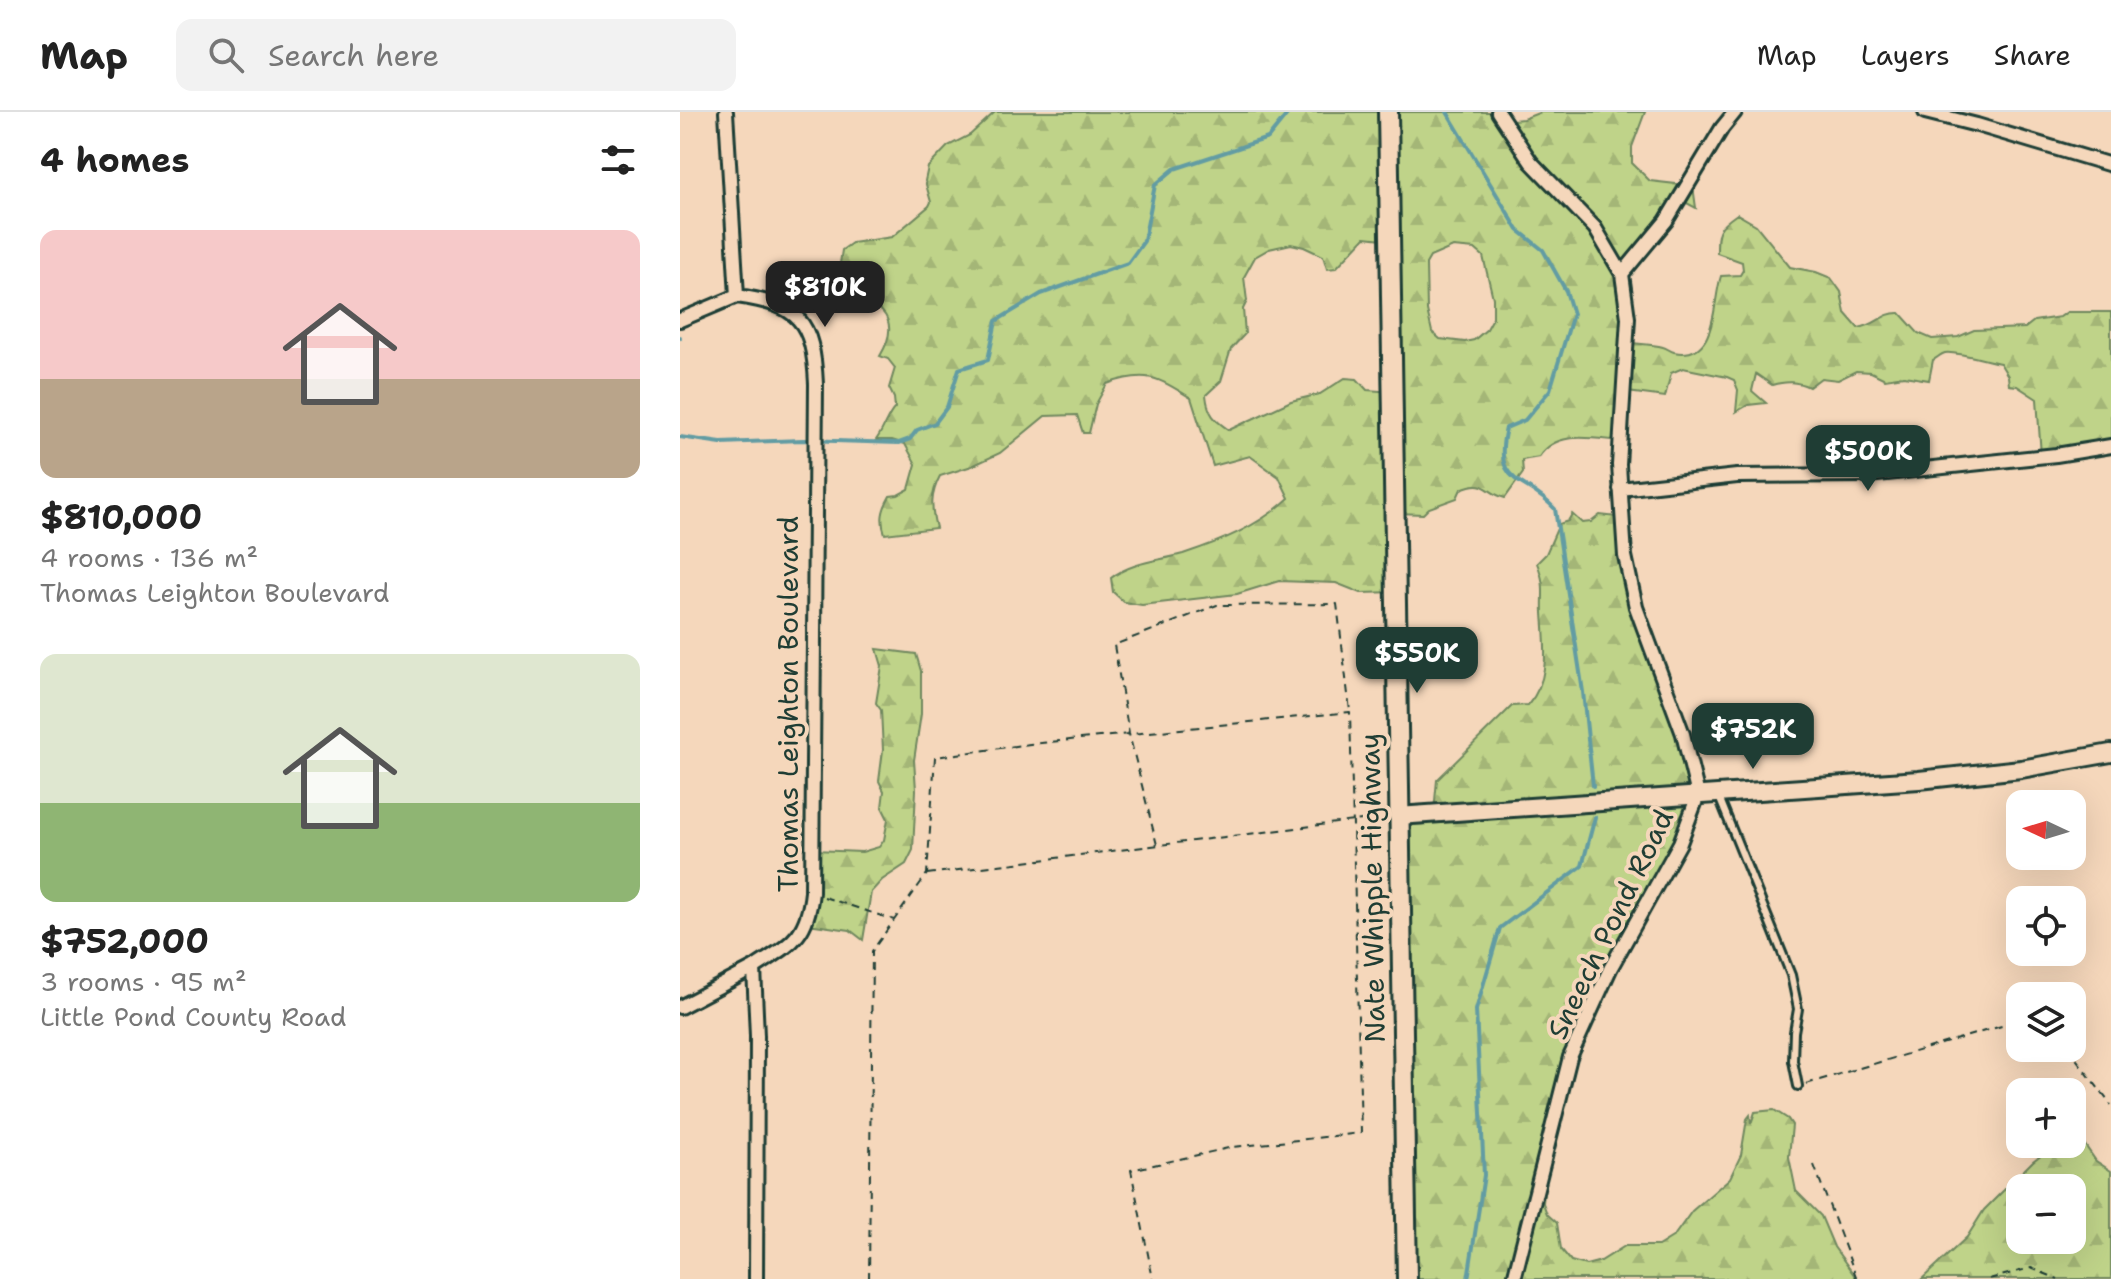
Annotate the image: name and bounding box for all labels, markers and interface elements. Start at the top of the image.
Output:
search box [176,19,736,91]
text: Map [40,30,128,81]
icon: search [204,33,248,77]
text: Search here [268,35,439,76]
text: Map [1757,36,1817,74]
text: Layers [1861,36,1950,74]
text: Share [1994,36,2071,74]
text: 4 homes [40,137,189,183]
icon: filters [596,138,640,182]
pin: $810K [769,261,881,329]
text: $810K [784,269,866,304]
icon: home [268,282,412,426]
pin: $500K [1812,425,1924,493]
text: $500K [1824,433,1912,468]
text: $810,000 [40,494,202,540]
street label: Thomas Leighton Boulevard [769,516,807,892]
text: 4 rooms · 136 m² [40,540,258,575]
text: Thomas Leighton Boulevard [40,575,389,610]
pin: $550K [1361,627,1473,695]
text: $550K [1374,635,1460,670]
pin: $752K [1697,703,1809,771]
icon: home [268,706,412,850]
text: $752K [1710,711,1796,746]
street label: Nate Whipple Highway [1350,733,1394,1043]
north arrow [2006,790,2086,870]
map controls [2006,790,2086,1254]
street label: Sneech Pond Road [1538,803,1682,1045]
button: locate [2006,886,2086,966]
text: $752,000 [40,918,209,964]
text: 3 rooms · 95 m² [40,964,247,999]
button: layers [2006,982,2086,1062]
text: Little Pond County Road [40,999,347,1034]
button: + [2006,1078,2086,1158]
button: − [2006,1174,2086,1254]

